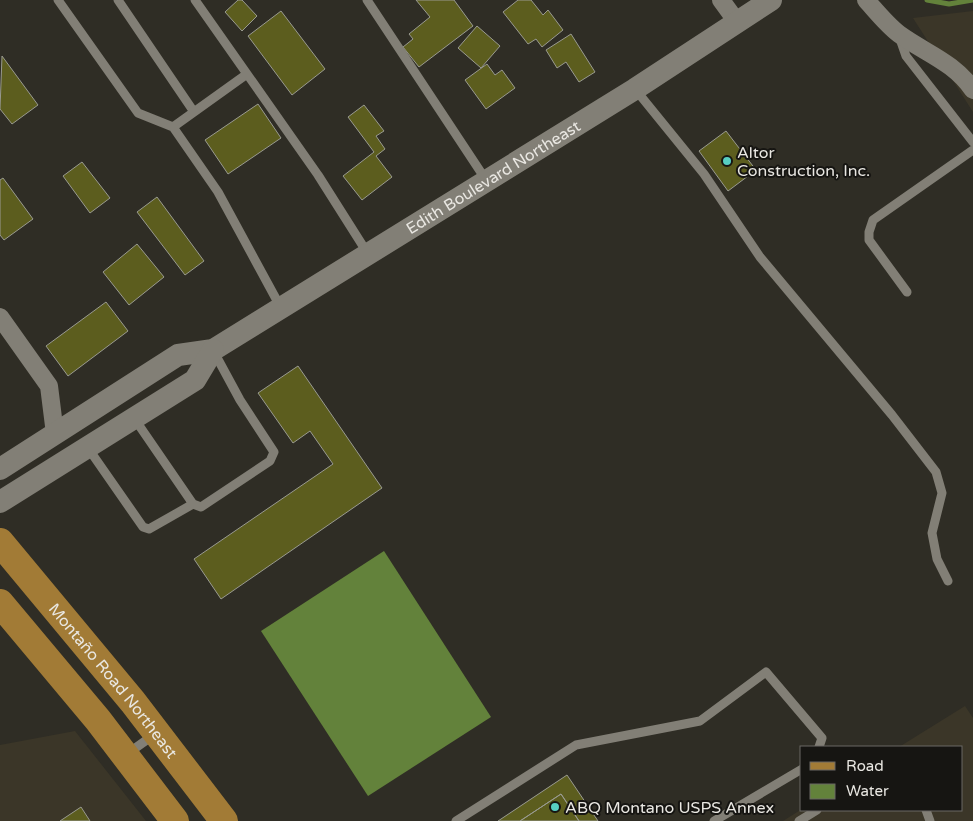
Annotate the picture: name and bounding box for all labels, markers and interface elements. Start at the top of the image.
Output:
street label: Edith Boulevard Northeast [403,116,584,239]
place label: Altor Construction, Inc. [737,143,870,181]
marker: Altor Construction, Inc. [721,155,733,167]
street label: Montaño Road Northeast [44,599,181,763]
legend [800,746,963,811]
text: Road [846,757,884,775]
text: Water [846,782,889,800]
place label: ABQ Montano USPS Annex [565,798,774,818]
marker: ABQ Montano USPS Annex [549,801,561,813]

